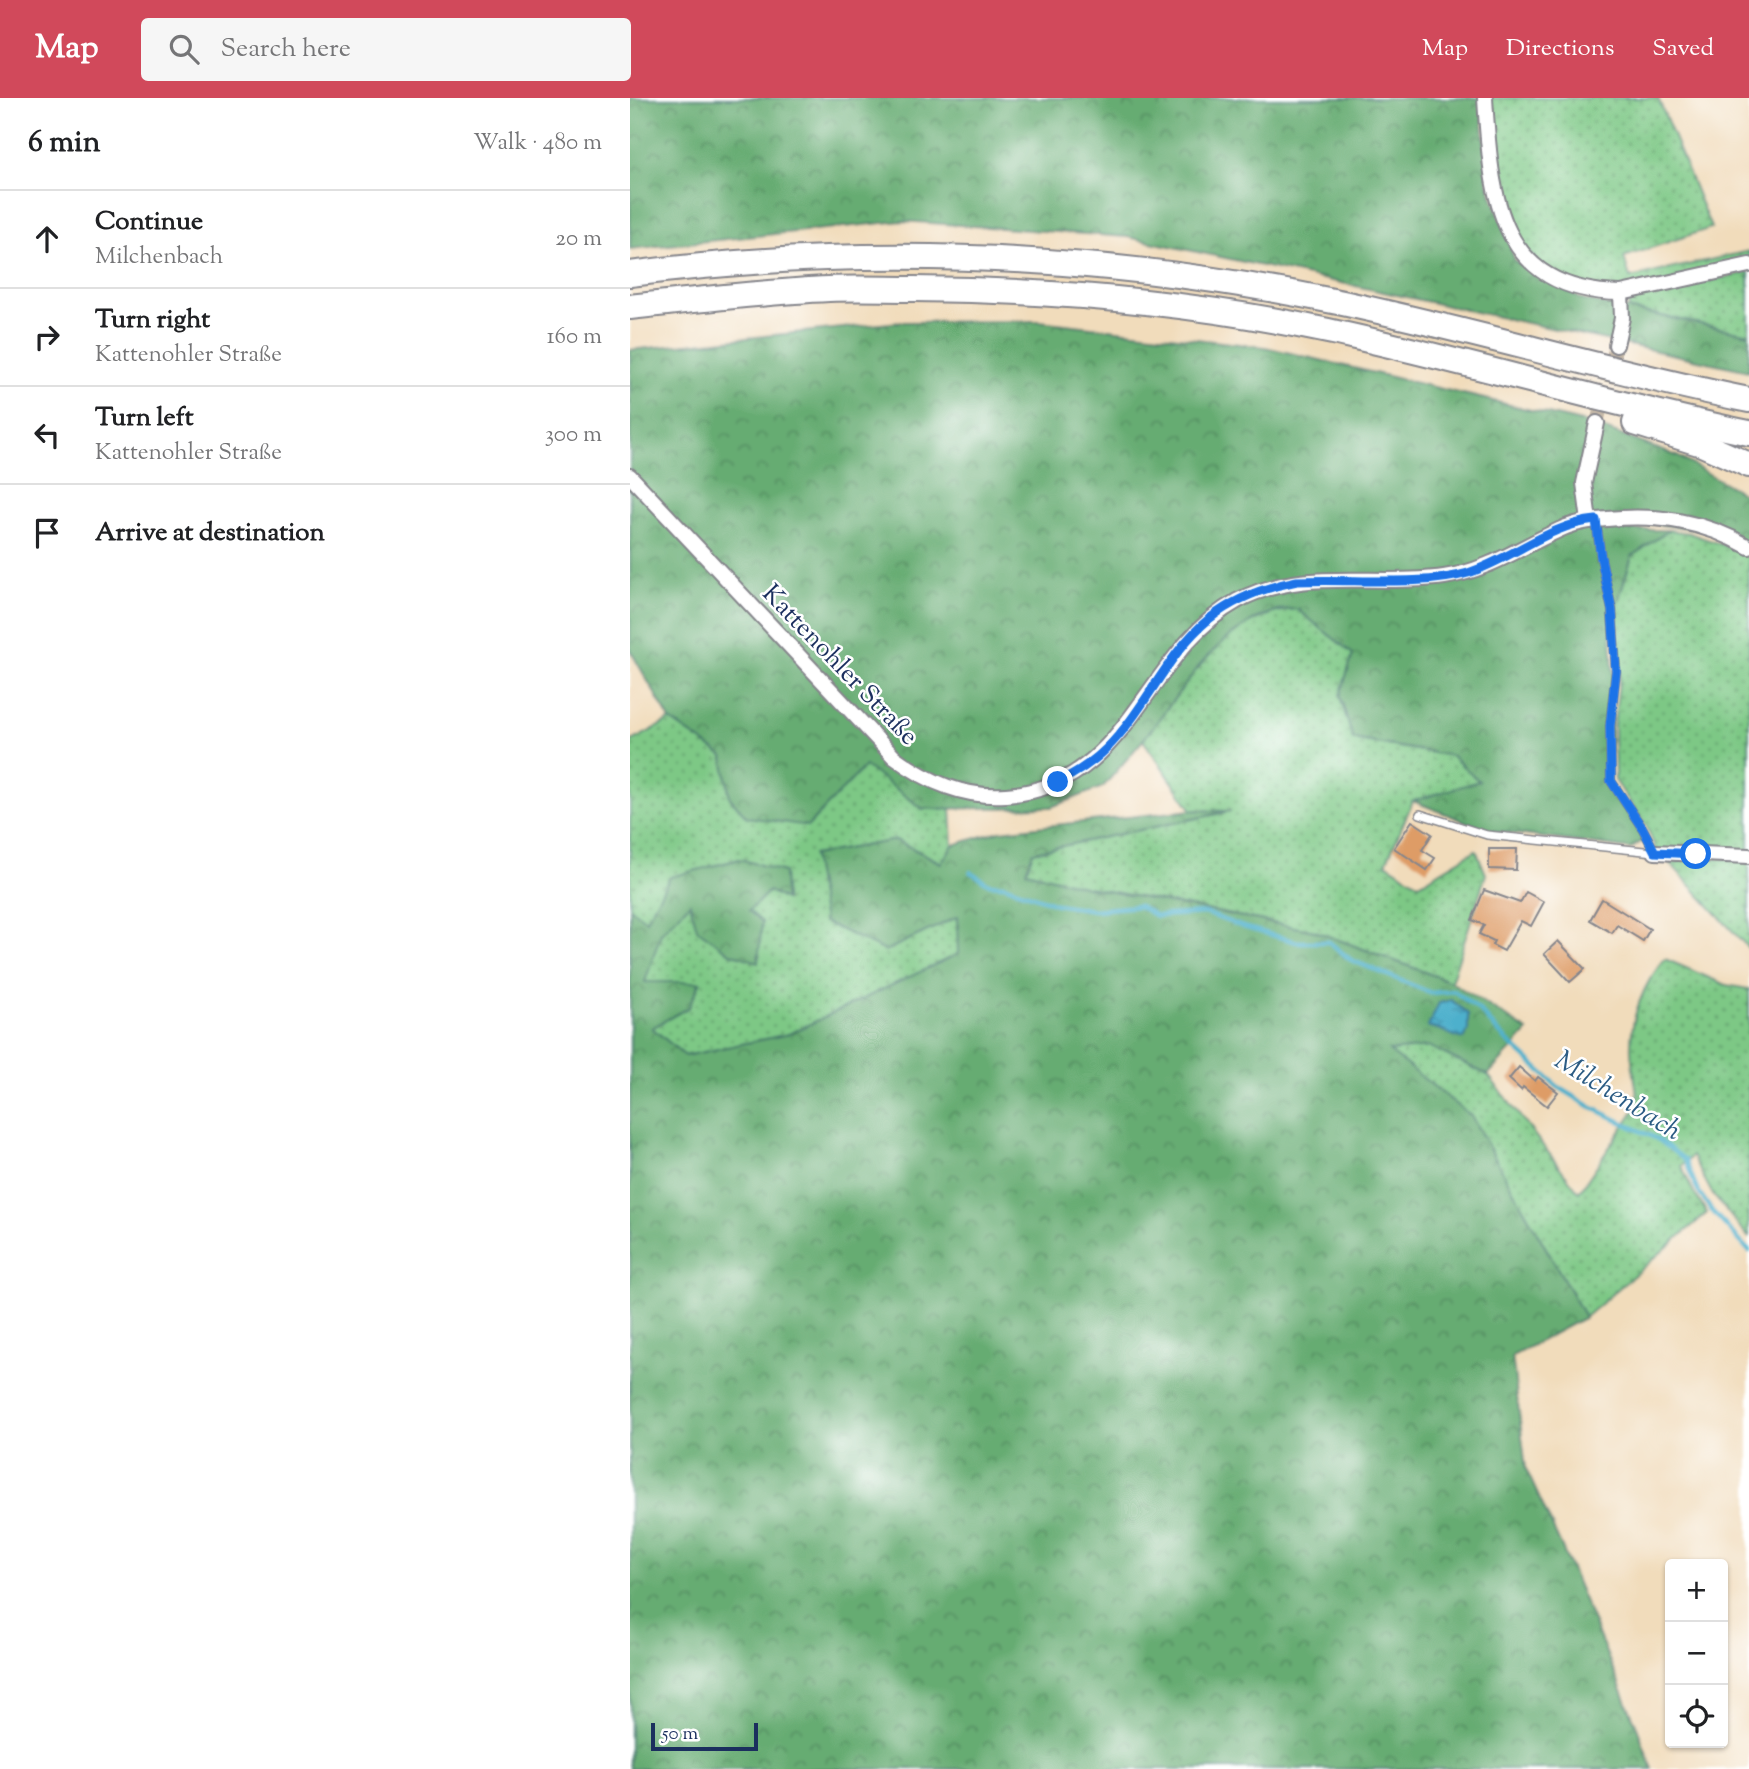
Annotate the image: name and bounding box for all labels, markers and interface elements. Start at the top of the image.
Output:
search box [141,18,631,81]
text: Map [35,25,99,73]
icon: search [165,30,203,68]
text: Search here [221,31,351,68]
text: Map [1422,32,1468,66]
text: Directions [1506,32,1614,66]
text: Saved [1652,32,1714,66]
text: 6 min [28,122,100,165]
text: Walk · 480 m [473,127,602,160]
text: Continue [95,204,203,241]
icon: ahead [28,220,66,258]
text: 20 m [555,223,602,256]
text: Milchenbach [95,241,223,274]
text: Turn right [95,302,210,339]
icon: right [28,318,66,356]
text: 160 m [547,321,602,354]
text: Kattenohler Straße [95,339,282,372]
text: Turn left [95,400,194,437]
icon: left [28,416,66,454]
text: 300 m [545,419,602,452]
text: Kattenohler Straße [95,437,282,470]
icon: arrive [28,514,66,552]
text: Arrive at destination [95,515,325,552]
street label: Kattenohler Straße [753,577,926,755]
route end [1042,766,1073,797]
route start [1680,838,1711,869]
water label: Milchenbach [1546,1042,1689,1152]
map controls [1665,1559,1728,1748]
button: + [1665,1559,1728,1622]
button: − [1665,1622,1728,1685]
button: locate [1665,1685,1728,1748]
scale bar [651,1720,758,1752]
text: 50 m [662,1721,698,1748]

